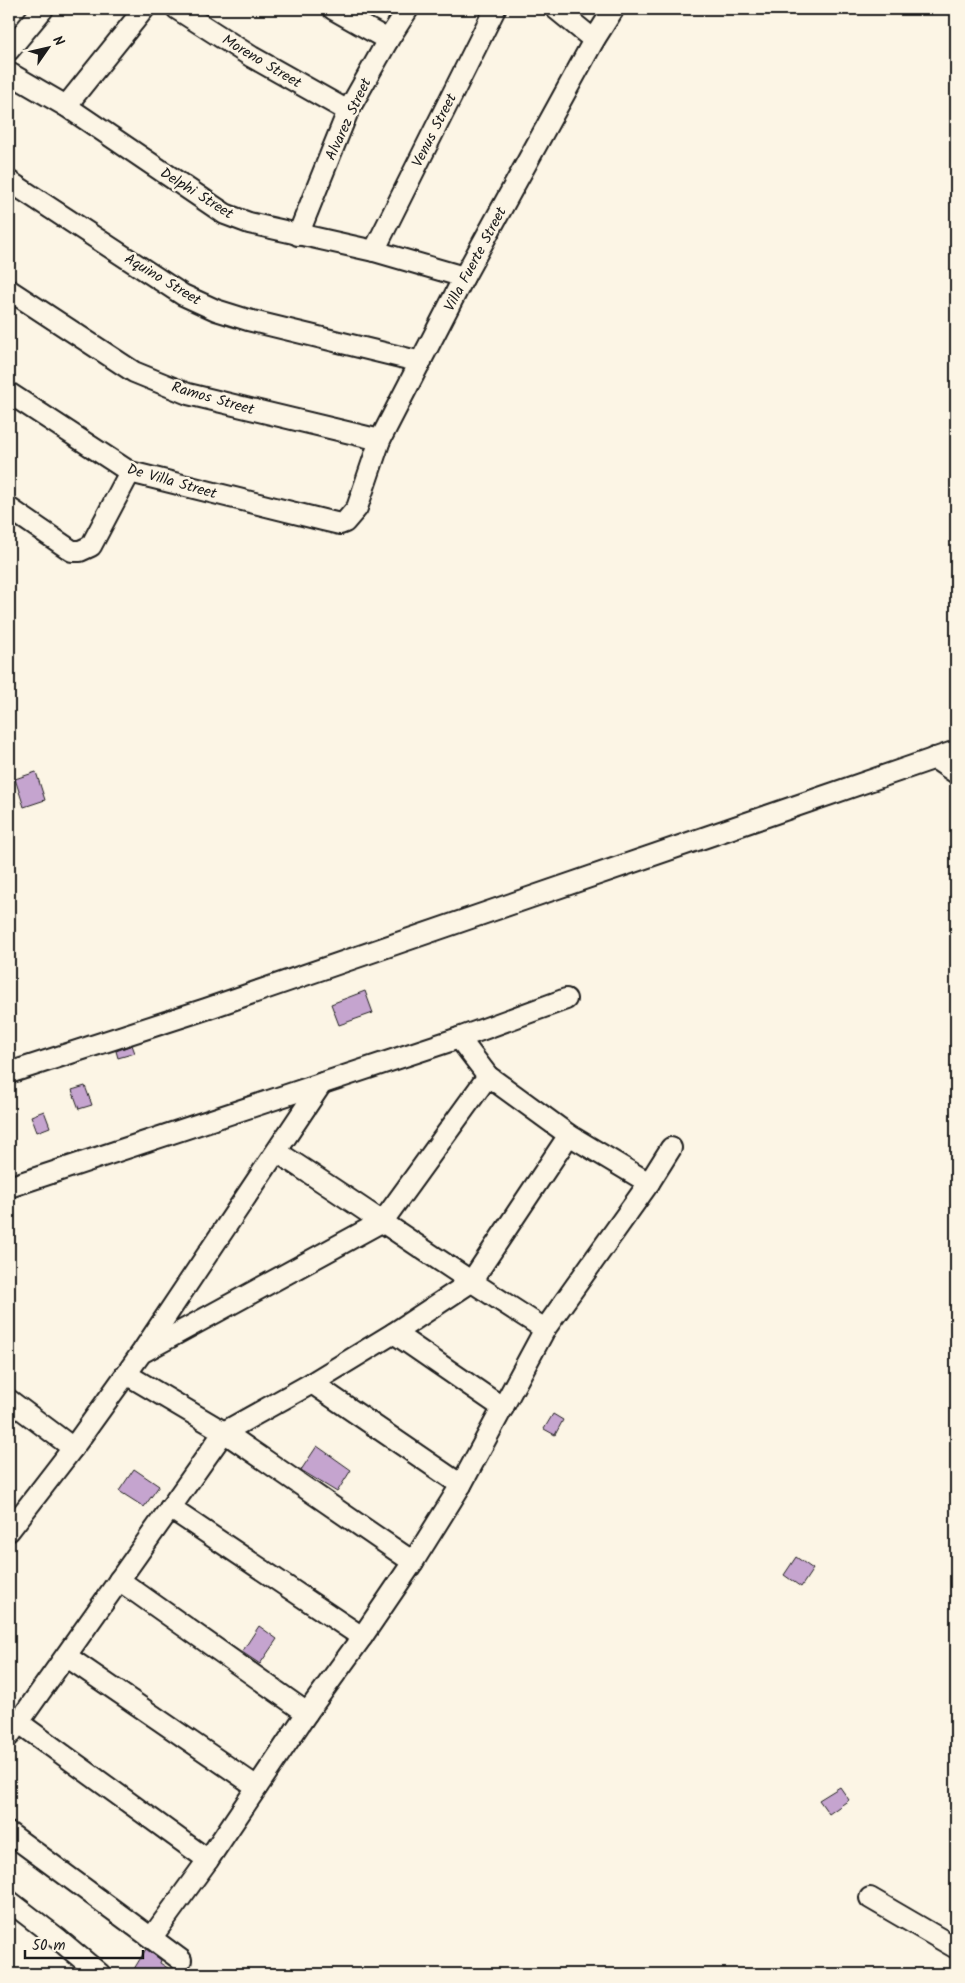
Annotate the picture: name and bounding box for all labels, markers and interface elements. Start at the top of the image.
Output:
north arrow [22,22,72,72]
street label: Moreno Street [217,29,306,95]
text: N [46,31,70,51]
street label: Alvarez Street [319,74,379,165]
street label: Venus Street [406,89,464,172]
street label: Delphi Street [155,162,238,226]
street label: Villa Fuerte Street [438,203,514,316]
street label: Aquino Street [119,247,206,312]
street label: Ramos Street [169,376,257,422]
street label: De Villa Street [124,458,220,506]
scale bar [25,1928,142,1960]
text: 50 m [32,1934,66,1958]

